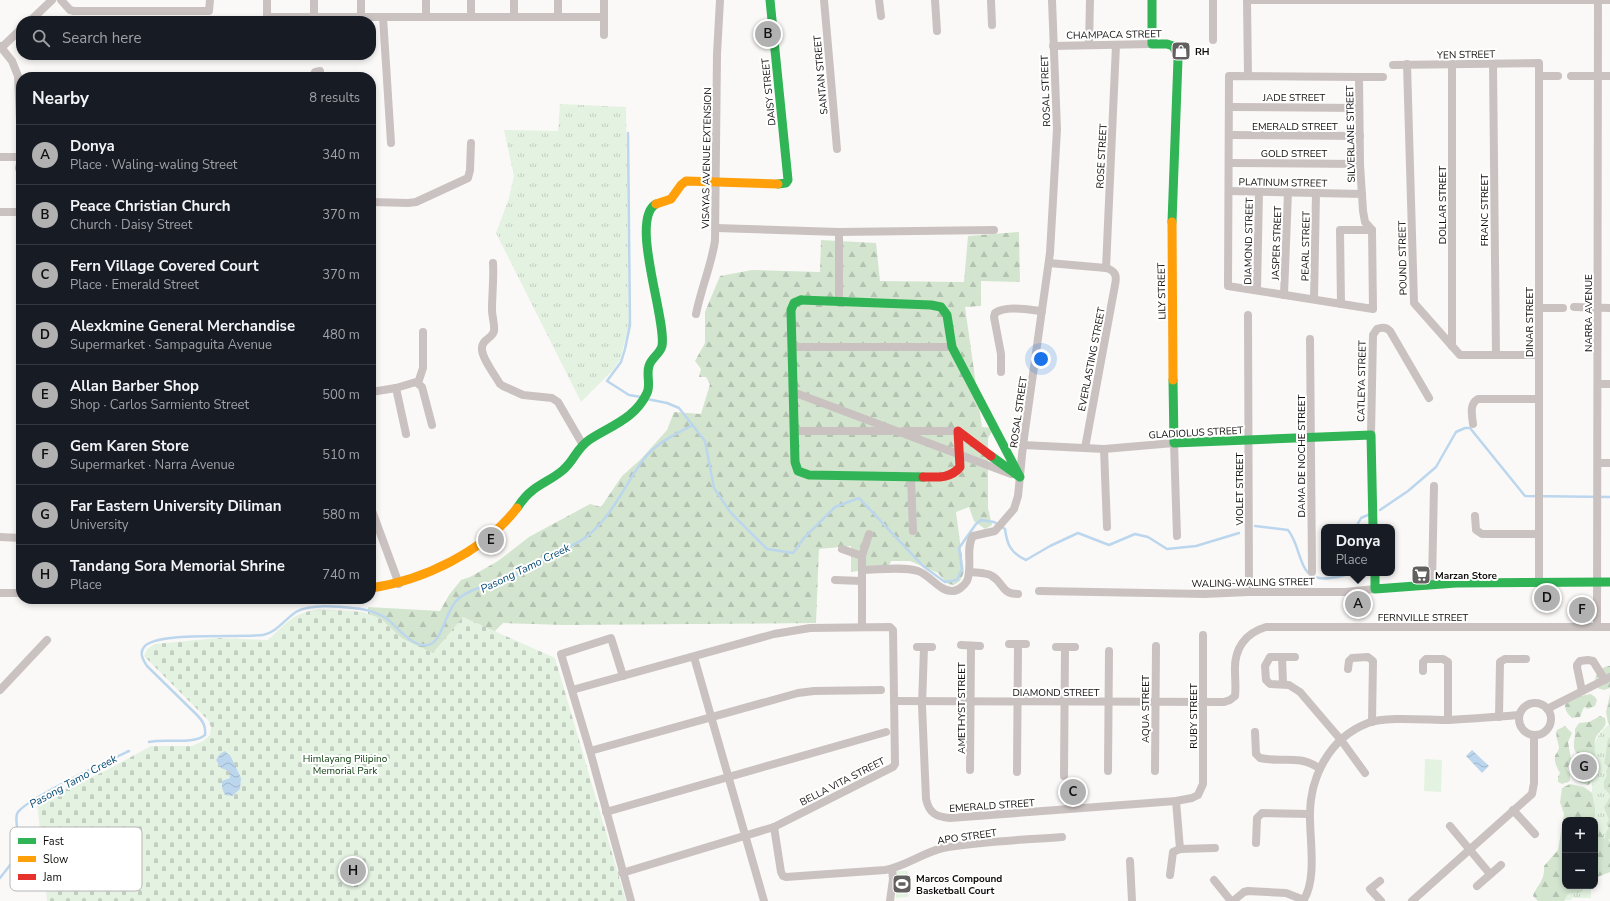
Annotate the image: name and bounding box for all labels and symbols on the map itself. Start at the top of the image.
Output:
pin: B [755,19,781,49]
street label: CHAMPACA STREET [1066,27,1162,43]
street label: SANTAN STREET [811,35,831,115]
shop icon: RH [1170,40,1192,62]
place label: RH [1195,45,1210,59]
street label: YEN STREET [1436,47,1495,63]
street label: ROSAL STREET [1038,55,1054,127]
street label: DAISY STREET [758,57,780,126]
street label: SILVERLANE STREET [1343,85,1359,183]
street label: VISAYAS AVENUE EXTENSION [699,87,715,230]
street label: JADE STREET [1262,91,1325,105]
street label: EMERALD STREET [1252,120,1338,134]
street label: ROSE STREET [1093,123,1111,189]
street label: GOLD STREET [1261,147,1327,161]
street label: DOLLAR STREET [1436,166,1450,244]
street label: FRANC STREET [1478,174,1492,246]
street label: PLATINUM STREET [1238,175,1327,191]
street label: DIAMOND STREET [1241,197,1257,285]
street label: JASPER STREET [1269,206,1285,281]
street label: PEARL STREET [1298,211,1314,281]
street label: POUND STREET [1395,220,1411,296]
street label: LILY STREET [1155,262,1169,320]
street label: NARRA AVENUE [1582,274,1596,352]
street label: DINAR STREET [1523,287,1537,357]
street label: EVERLASTING STREET [1075,306,1109,412]
street label: CATLEYA STREET [1354,340,1370,422]
your location [1031,349,1051,369]
street label: ROSAL STREET [1007,376,1031,449]
street label: DAMA DE NOCHE STREET [1295,395,1309,517]
street label: GLADIOLUS STREET [1148,424,1244,442]
street label: VIOLET STREET [1233,452,1247,527]
pin: E [478,525,504,555]
water label: Pasong Tamo Creek [478,540,573,597]
supermarket icon: Marzan Store [1410,564,1432,586]
place label: Marzan Store [1435,569,1497,583]
street label: WALING-WALING STREET [1191,575,1315,591]
pin: D [1534,583,1560,613]
pin: A [1345,589,1371,619]
pin: F [1569,595,1595,625]
street label: FERNVILLE STREET [1378,611,1468,625]
street label: AMETHYST STREET [955,662,969,754]
street label: AQUA STREET [1139,675,1153,743]
street label: RUBY STREET [1187,683,1201,749]
street label: DIAMOND STREET [1012,686,1100,700]
water label: Pasong Tamo Creek [27,751,120,812]
park label: Himlayang Pilipino Memorial Park [303,752,388,778]
pin: G [1571,752,1597,782]
street label: BELLA VITA STREET [797,754,887,809]
pin: C [1060,777,1086,807]
street label: EMERALD STREET [949,796,1035,816]
street label: APO STREET [936,826,998,848]
legend [10,827,142,891]
text: Fast [43,834,64,849]
text: Slow [43,852,68,867]
pin: H [340,856,366,886]
text: Jam [42,870,62,885]
place label: Marcos Compound Basketball Court [916,872,1002,898]
sports icon: Marcos Compound Basketball Court [891,873,913,895]

